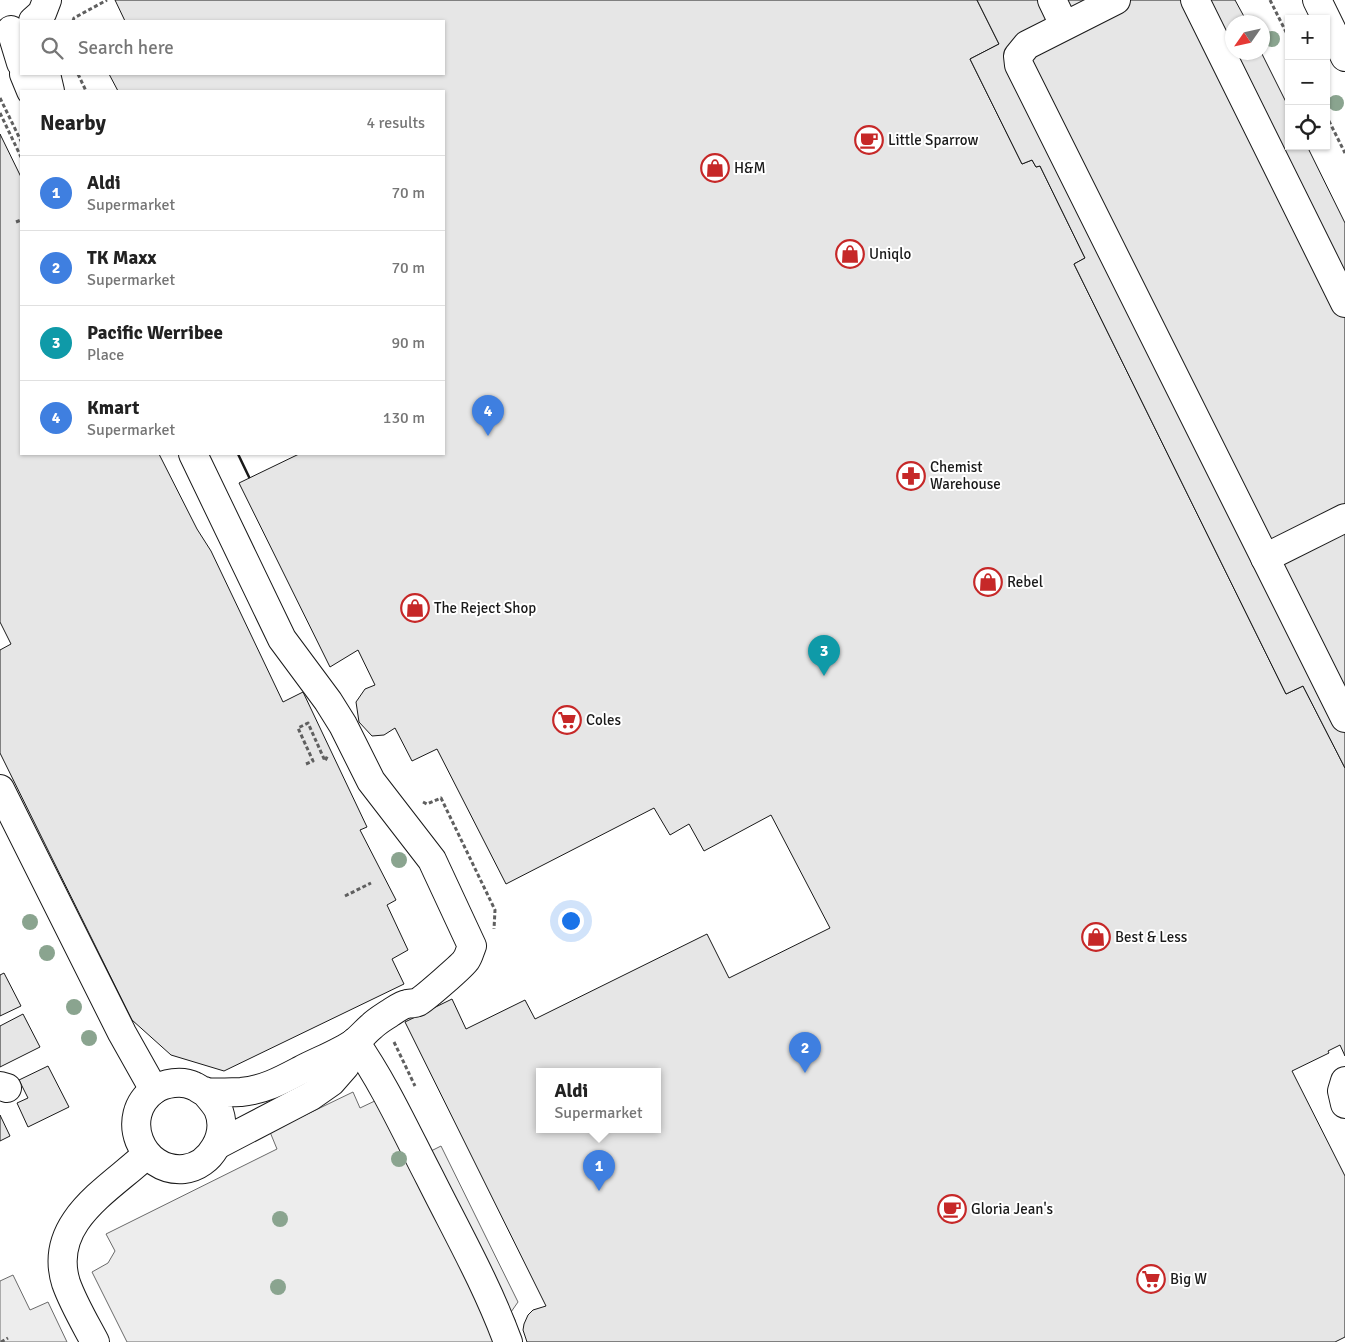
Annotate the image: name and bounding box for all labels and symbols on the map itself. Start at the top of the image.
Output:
north arrow [1225,15,1270,60]
cafe icon: Little Sparrow [854,125,884,155]
place label: Little Sparrow [888,131,978,149]
shop icon: H&M [700,153,730,183]
place label: H&M [734,159,766,177]
shop icon: Uniqlo [835,239,865,269]
place label: Uniqlo [869,245,911,263]
pin: 4 [472,395,504,436]
place label: Chemist Warehouse [930,458,1001,493]
pharmacy icon: Chemist Warehouse [896,461,926,491]
shop icon: Rebel [973,567,1003,597]
place label: Rebel [1007,573,1043,591]
shop icon: The Reject Shop [400,593,430,623]
place label: The Reject Shop [434,599,536,617]
pin: 3 [808,635,840,676]
supermarket icon: Coles [552,705,582,735]
place label: Coles [586,711,622,729]
your location [558,908,584,934]
shop icon: Best & Less [1081,922,1111,952]
place label: Best & Less [1115,928,1188,946]
pin: 2 [789,1032,821,1073]
pin: 1 [583,1150,615,1191]
cafe icon: Gloria Jean's [937,1194,967,1224]
place label: Gloria Jean's [971,1200,1054,1218]
supermarket icon: Big W [1136,1264,1166,1294]
place label: Big W [1170,1270,1207,1288]

